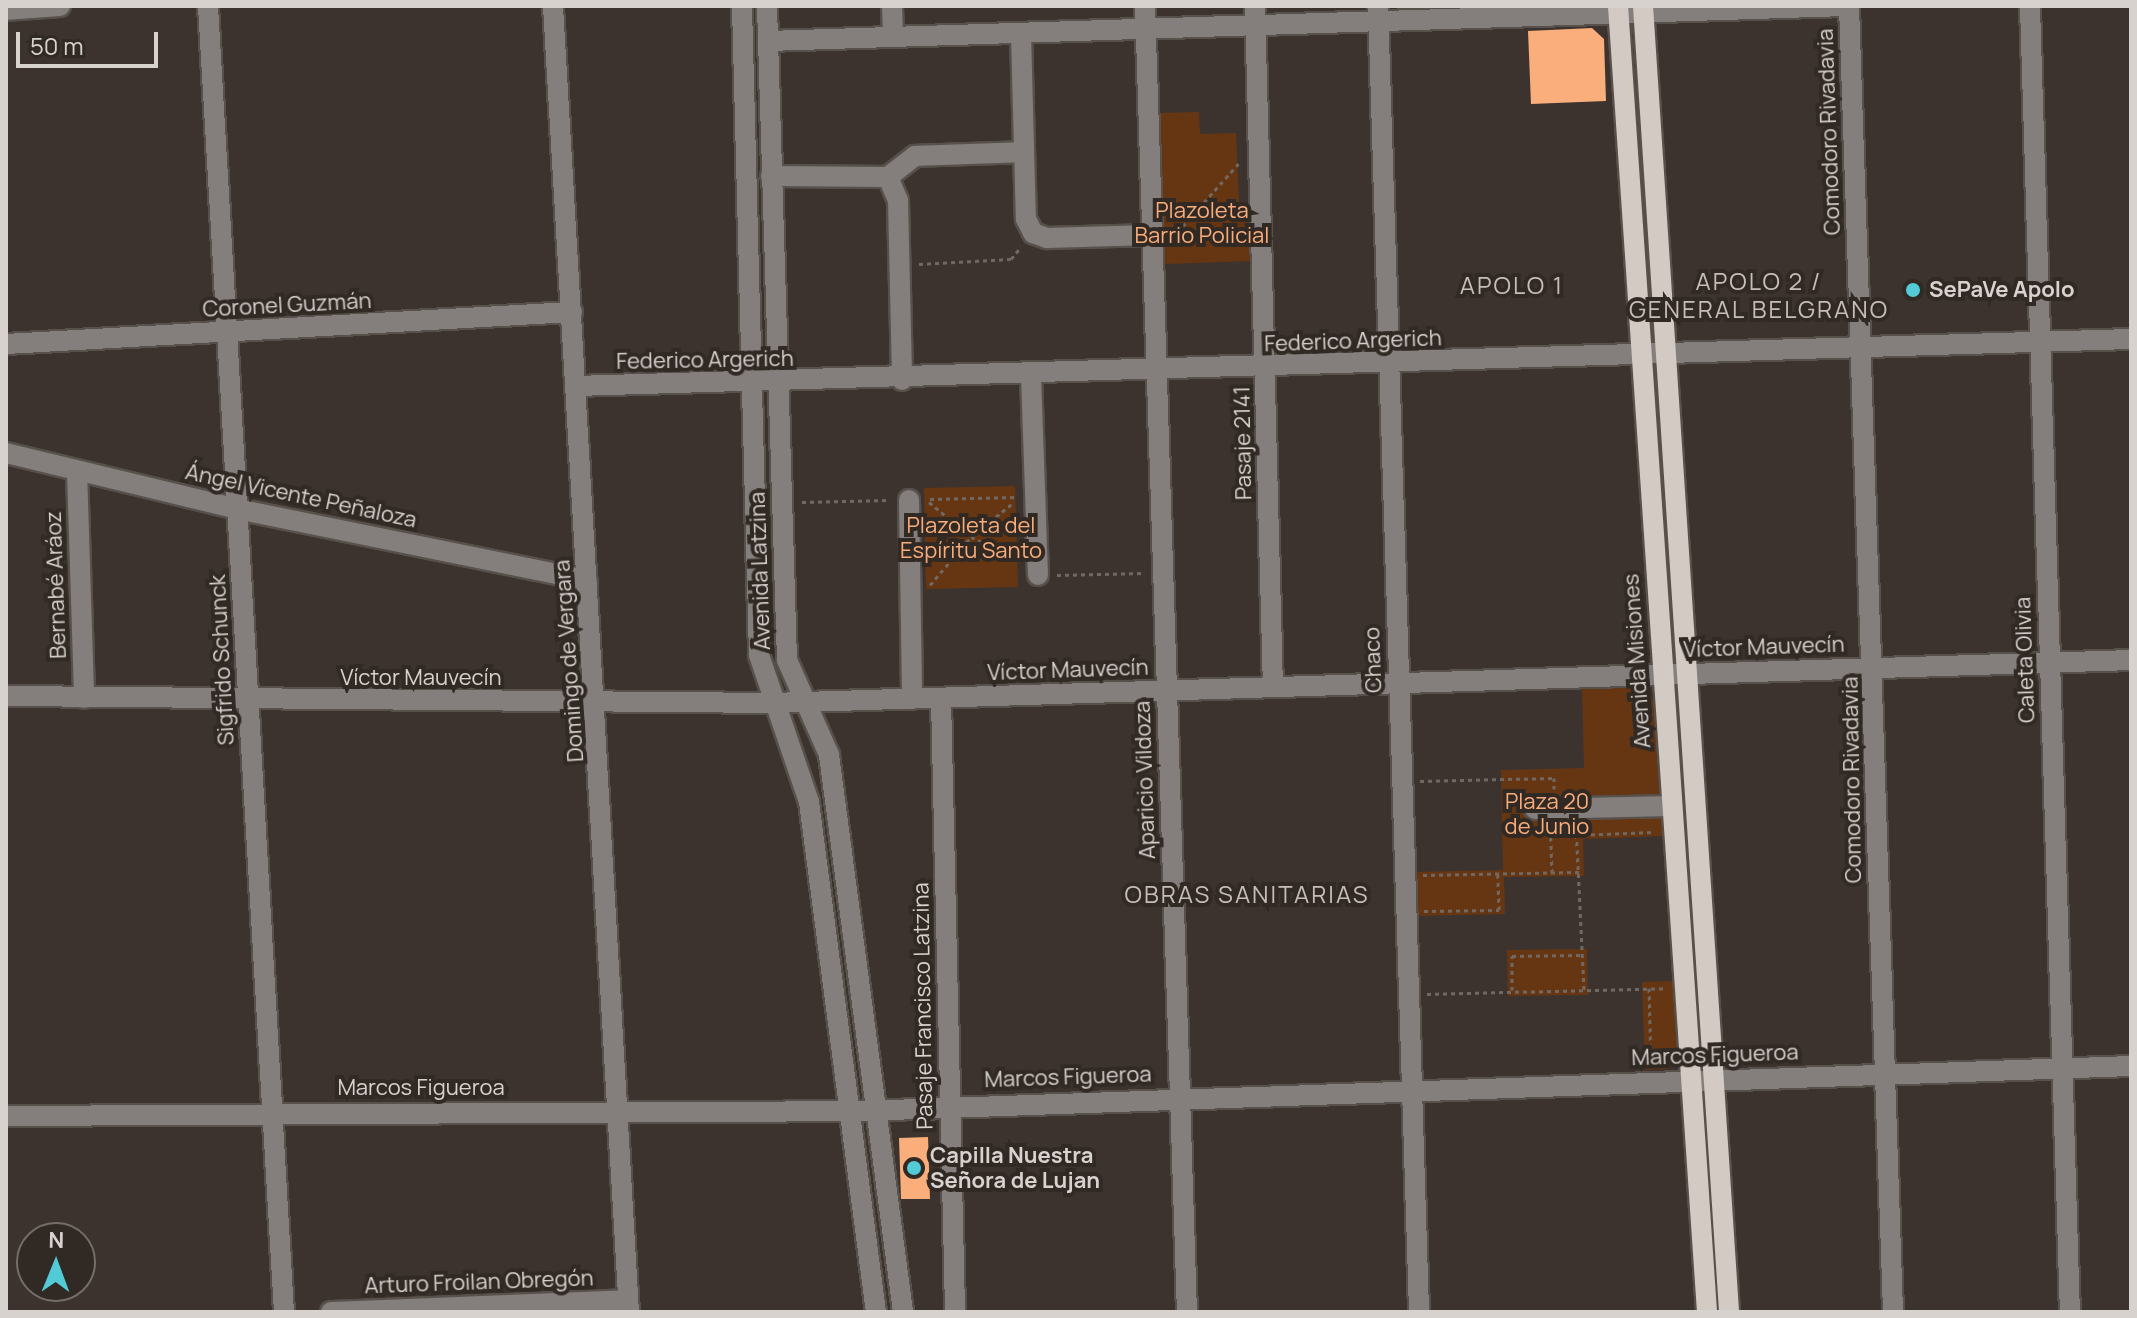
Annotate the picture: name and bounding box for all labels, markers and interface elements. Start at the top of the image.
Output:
scale bar [20,16,162,66]
street label: Comodoro Rivadavia [1812,28,1846,236]
text: 50 m [30,29,84,62]
park label: Plazoleta Barrio Policial [1135,197,1269,248]
district label: APOLO 2 / GENERAL BELGRANO [1628,267,1890,323]
district label: APOLO 1 [1460,271,1564,299]
place label: SePaVe Apolo [1929,277,2075,303]
marker: SePaVe Apolo [1904,281,1922,299]
street label: Coronel Guzmán [202,287,372,323]
street label: Federico Argerich [1264,325,1442,357]
street label: Federico Argerich [616,345,794,375]
street label: Pasaje 2141 [1229,386,1257,500]
street label: Ángel Vicente Peñaloza [183,459,419,533]
street label: Avenida Latzina [744,491,776,651]
street label: Bernabé Aráoz [40,511,72,659]
park label: Plazoleta del Espíritu Santo [900,512,1042,564]
street label: Domingo de Vergara [549,559,589,763]
street label: Avenida Misiones [1618,573,1656,749]
street label: Sigfrido Schunck [204,574,240,746]
street label: Caleta Olivia [2010,597,2040,723]
street label: Chaco [1359,627,1387,693]
street label: Víctor Mauvecín [1683,631,1845,663]
street label: Víctor Mauvecín [987,654,1149,686]
street label: Víctor Mauvecín [340,665,502,691]
street label: Comodoro Rivadavia [1837,676,1867,884]
street label: Aparicio Vildoza [1129,700,1161,860]
park label: Plaza 20 de Junio [1505,788,1589,840]
district label: OBRAS SANITARIAS [1125,880,1369,908]
street label: Pasaje Francisco Latzina [908,882,938,1130]
street label: Marcos Figueroa [1631,1039,1799,1071]
street label: Marcos Figueroa [984,1061,1152,1093]
street label: Marcos Figueroa [337,1075,505,1101]
place label: Capilla Nuestra Señora de Lujan [930,1142,1100,1194]
marker: Capilla Nuestra Señora de Lujan [905,1159,923,1177]
north arrow [16,1222,96,1302]
text: N [48,1225,65,1255]
street label: Arturo Froilan Obregón [364,1265,594,1299]

